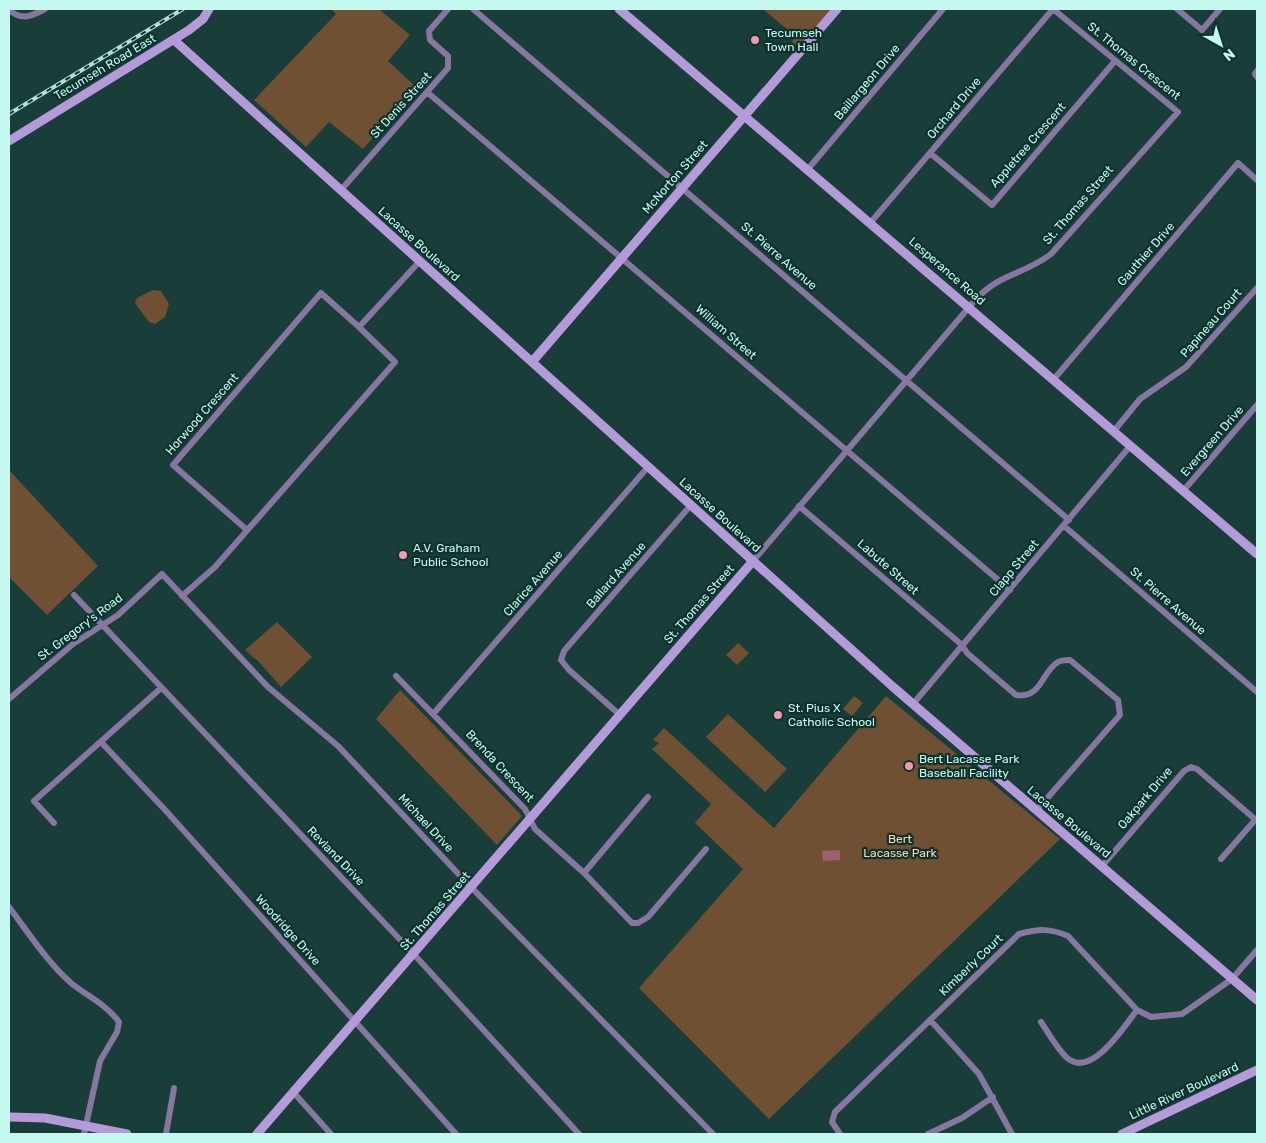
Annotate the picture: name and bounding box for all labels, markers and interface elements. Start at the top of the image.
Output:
street label: St. Thomas Crescent [1085,19,1184,103]
north arrow [1196,20,1246,70]
place label: Tecumseh Town Hall [765,26,822,54]
street label: Tecumseh Road East [52,31,159,103]
marker: Tecumseh Town Hall [749,34,761,46]
street label: Baillargeon Drive [831,41,903,123]
text: N [1220,45,1238,64]
street label: St Denis Street [368,69,435,141]
street label: Orchard Drive [924,74,984,142]
street label: Appletree Crescent [987,99,1069,190]
street label: McNorton Street [639,137,711,216]
street label: St. Thomas Street [1040,163,1116,247]
street label: Lacasse Boulevard [375,204,463,284]
street label: St. Pierre Avenue [738,219,820,293]
street label: Gauthier Drive [1115,219,1178,289]
street label: Lesperance Road [906,234,988,308]
street label: Papineau Court [1177,286,1245,360]
street label: William Street [693,302,760,362]
street label: Horwood Crescent [163,370,242,458]
street label: Evergreen Drive [1178,403,1247,479]
street label: Lacasse Boulevard [676,475,764,555]
street label: Labute Street [854,537,922,598]
street label: Clapp Street [986,537,1042,599]
street label: Ballard Avenue [583,539,649,611]
place label: A.V. Graham Public School [413,541,489,569]
street label: Clarice Avenue [500,547,566,619]
marker: A.V. Graham Public School [397,549,409,561]
street label: St. Thomas Street [661,562,737,646]
street label: St. Pierre Avenue [1127,564,1209,638]
street label: St. Gregory's Road [35,591,125,663]
place label: St. Pius X Catholic School [788,701,875,729]
marker: St. Pius X Catholic School [772,709,784,721]
street label: Brenda Crescent [463,727,537,805]
place label: Bert Lacasse Park Baseball Facility [919,752,1020,780]
marker: Bert Lacasse Park Baseball Facility [903,760,915,772]
street label: Oakpark Drive [1115,764,1175,832]
street label: Lacasse Boulevard [1024,783,1114,861]
street label: Michael Drive [395,791,457,855]
street label: Revland Drive [304,824,368,889]
park label: Bert Lacasse Park [863,832,938,860]
street label: St. Thomas Street [397,869,473,953]
street label: Woodridge Drive [252,892,324,969]
street label: Kimberly Court [936,931,1006,999]
street label: Little River Boulevard [1127,1060,1241,1122]

